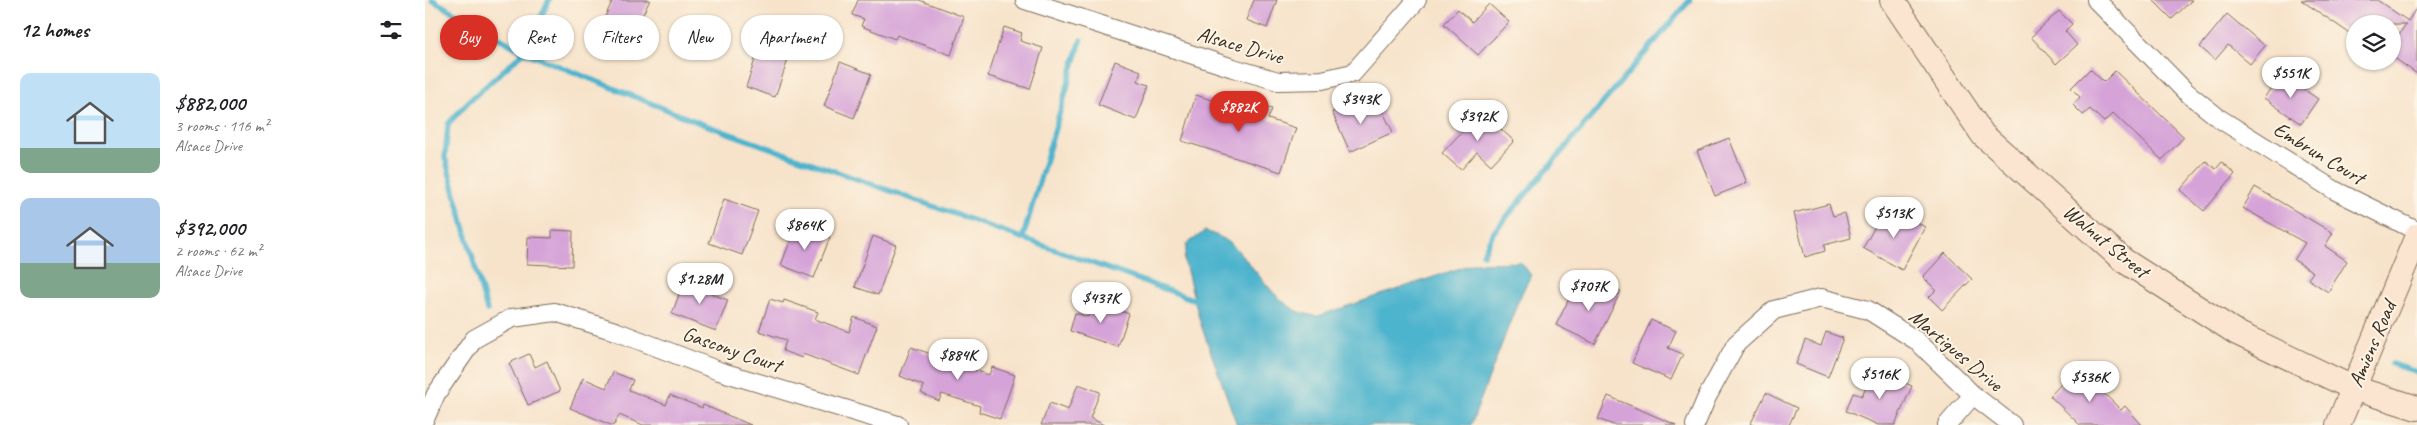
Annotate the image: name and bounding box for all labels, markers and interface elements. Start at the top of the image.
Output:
chip: Buy [440,15,498,60]
chip: Rent [508,15,574,60]
chip: Filters [584,15,659,60]
chip: New [669,15,731,60]
chip: Apartment [741,15,843,60]
map controls [2346,15,2401,70]
button: layers [2346,15,2401,70]
icon: filters [377,16,405,44]
text: 12 homes [20,17,89,43]
street label: Alsace Drive [1194,20,1288,70]
pin: $551K [2256,56,2326,99]
text: $551K [2273,63,2309,83]
pin: $343K [1326,82,1396,125]
text: $343K [1343,89,1379,109]
text: $882,000 [175,90,245,116]
pin: $882K [1204,90,1274,133]
icon: home [60,93,120,153]
text: $882K [1221,97,1257,117]
pin: $392K [1443,100,1513,142]
text: $392K [1460,106,1496,126]
text: 3 rooms · 116 m² [175,116,269,136]
street label: Embrun Court [2269,116,2372,192]
text: Alsace Drive [175,136,242,156]
pin: $513K [1859,196,1929,239]
street label: Walnut Street [2058,199,2157,285]
text: $513K [1876,203,1912,223]
pin: $864K [770,208,840,251]
text: $392,000 [175,215,245,241]
text: $864K [786,215,824,235]
icon: home [60,218,120,278]
text: 2 rooms · 62 m² [175,241,261,261]
text: Alsace Drive [175,261,242,281]
pin: $1.28M [659,262,741,305]
text: $1.28M [678,269,722,289]
pin: $707K [1554,270,1624,312]
text: $707K [1571,276,1607,296]
pin: $437K [1066,282,1136,324]
text: $437K [1083,288,1119,308]
street label: Amiens Road [2342,294,2403,391]
street label: Martigues Drive [1904,303,2009,397]
street label: Gascony Court [679,320,788,379]
pin: $884K [923,338,993,381]
text: $884K [940,345,976,365]
pin: $516K [1845,358,1915,400]
pin: $536K [2055,360,2125,403]
text: $516K [1861,364,1899,384]
text: $536K [2071,367,2109,387]

